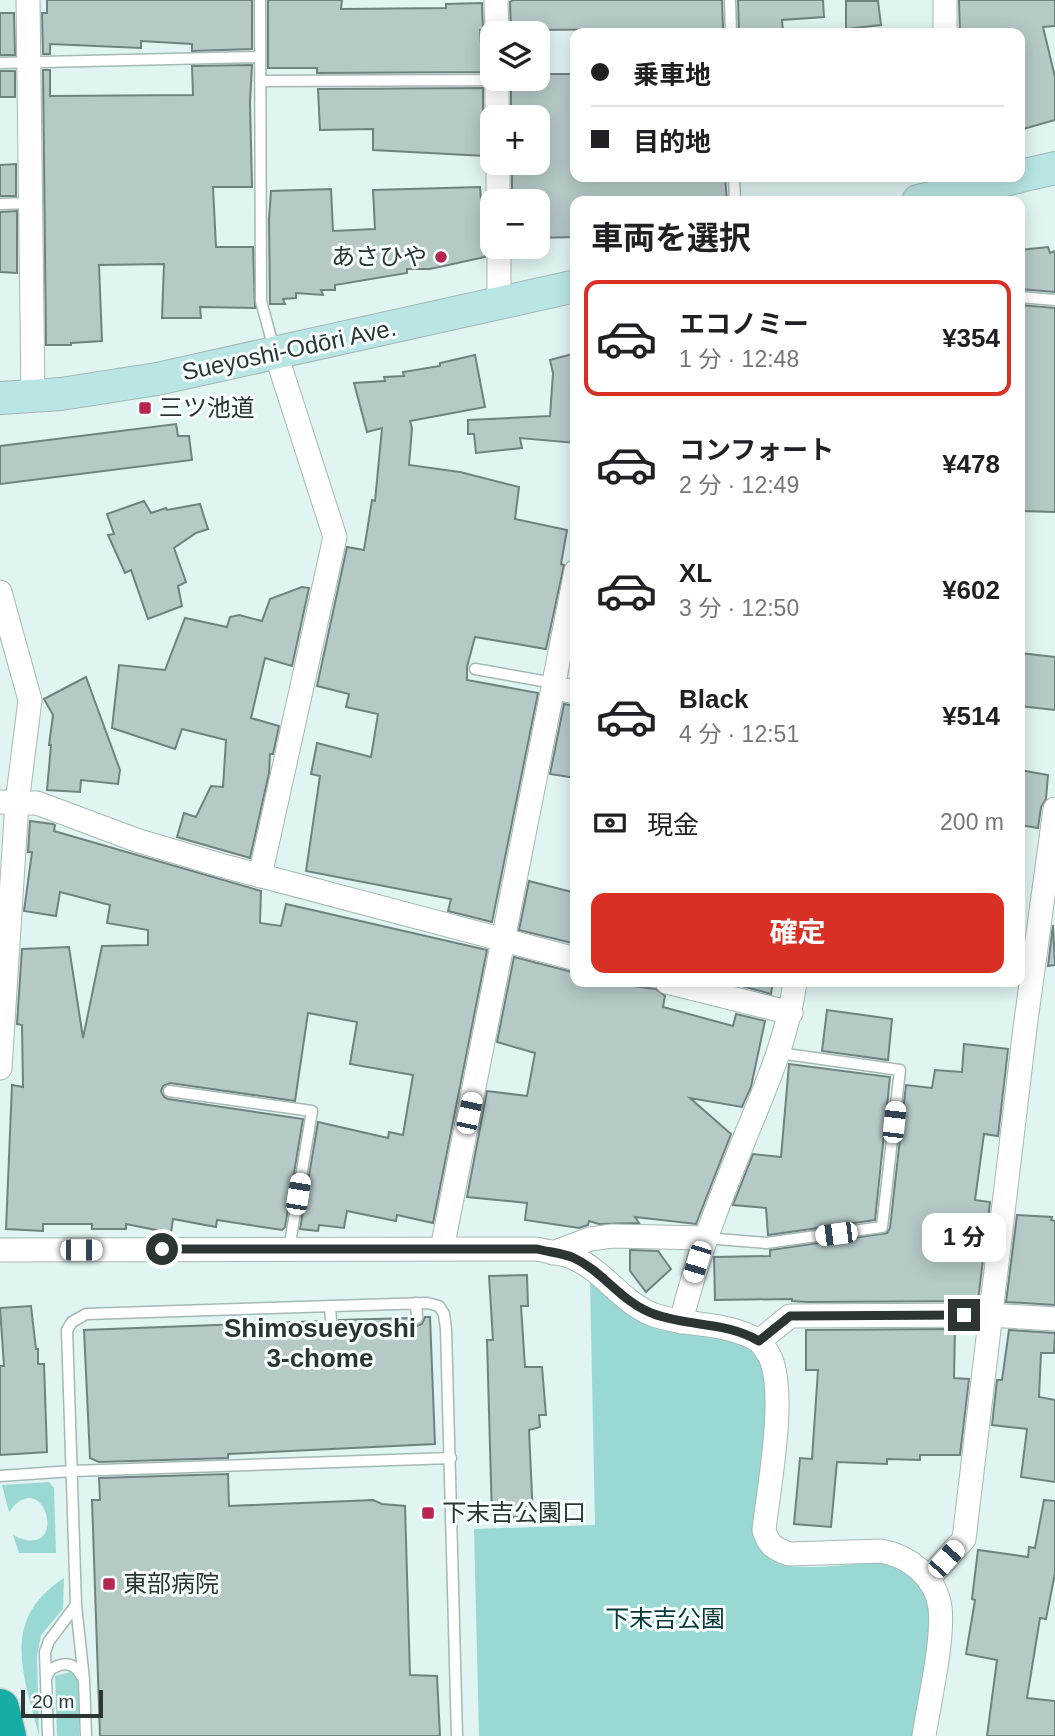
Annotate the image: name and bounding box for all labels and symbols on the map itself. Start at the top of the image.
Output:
place label: あさひや [331,243,427,270]
marker: あさひや [433,249,449,265]
street label: Sueyoshi-Odōri Ave. [179,314,398,385]
place label: 三ツ池道 [159,394,255,421]
marker: 三ツ池道 [137,400,153,416]
car [455,1090,484,1136]
car [882,1100,907,1144]
car [285,1172,312,1216]
callout: 1 分 [922,1214,1006,1262]
car [814,1221,859,1247]
route start [146,1233,178,1265]
car [681,1239,714,1285]
car [61,1240,103,1261]
route end [948,1299,980,1331]
district label: Shimosueyoshi 3-chome [224,1313,416,1373]
place label: 下末吉公園口 [442,1499,586,1526]
marker: 下末吉公園口 [420,1505,436,1521]
car [925,1536,968,1582]
place label: 東部病院 [123,1570,219,1597]
marker: 東部病院 [101,1576,117,1592]
park label: 下末吉公園 [605,1605,725,1632]
scale bar [21,1687,103,1719]

